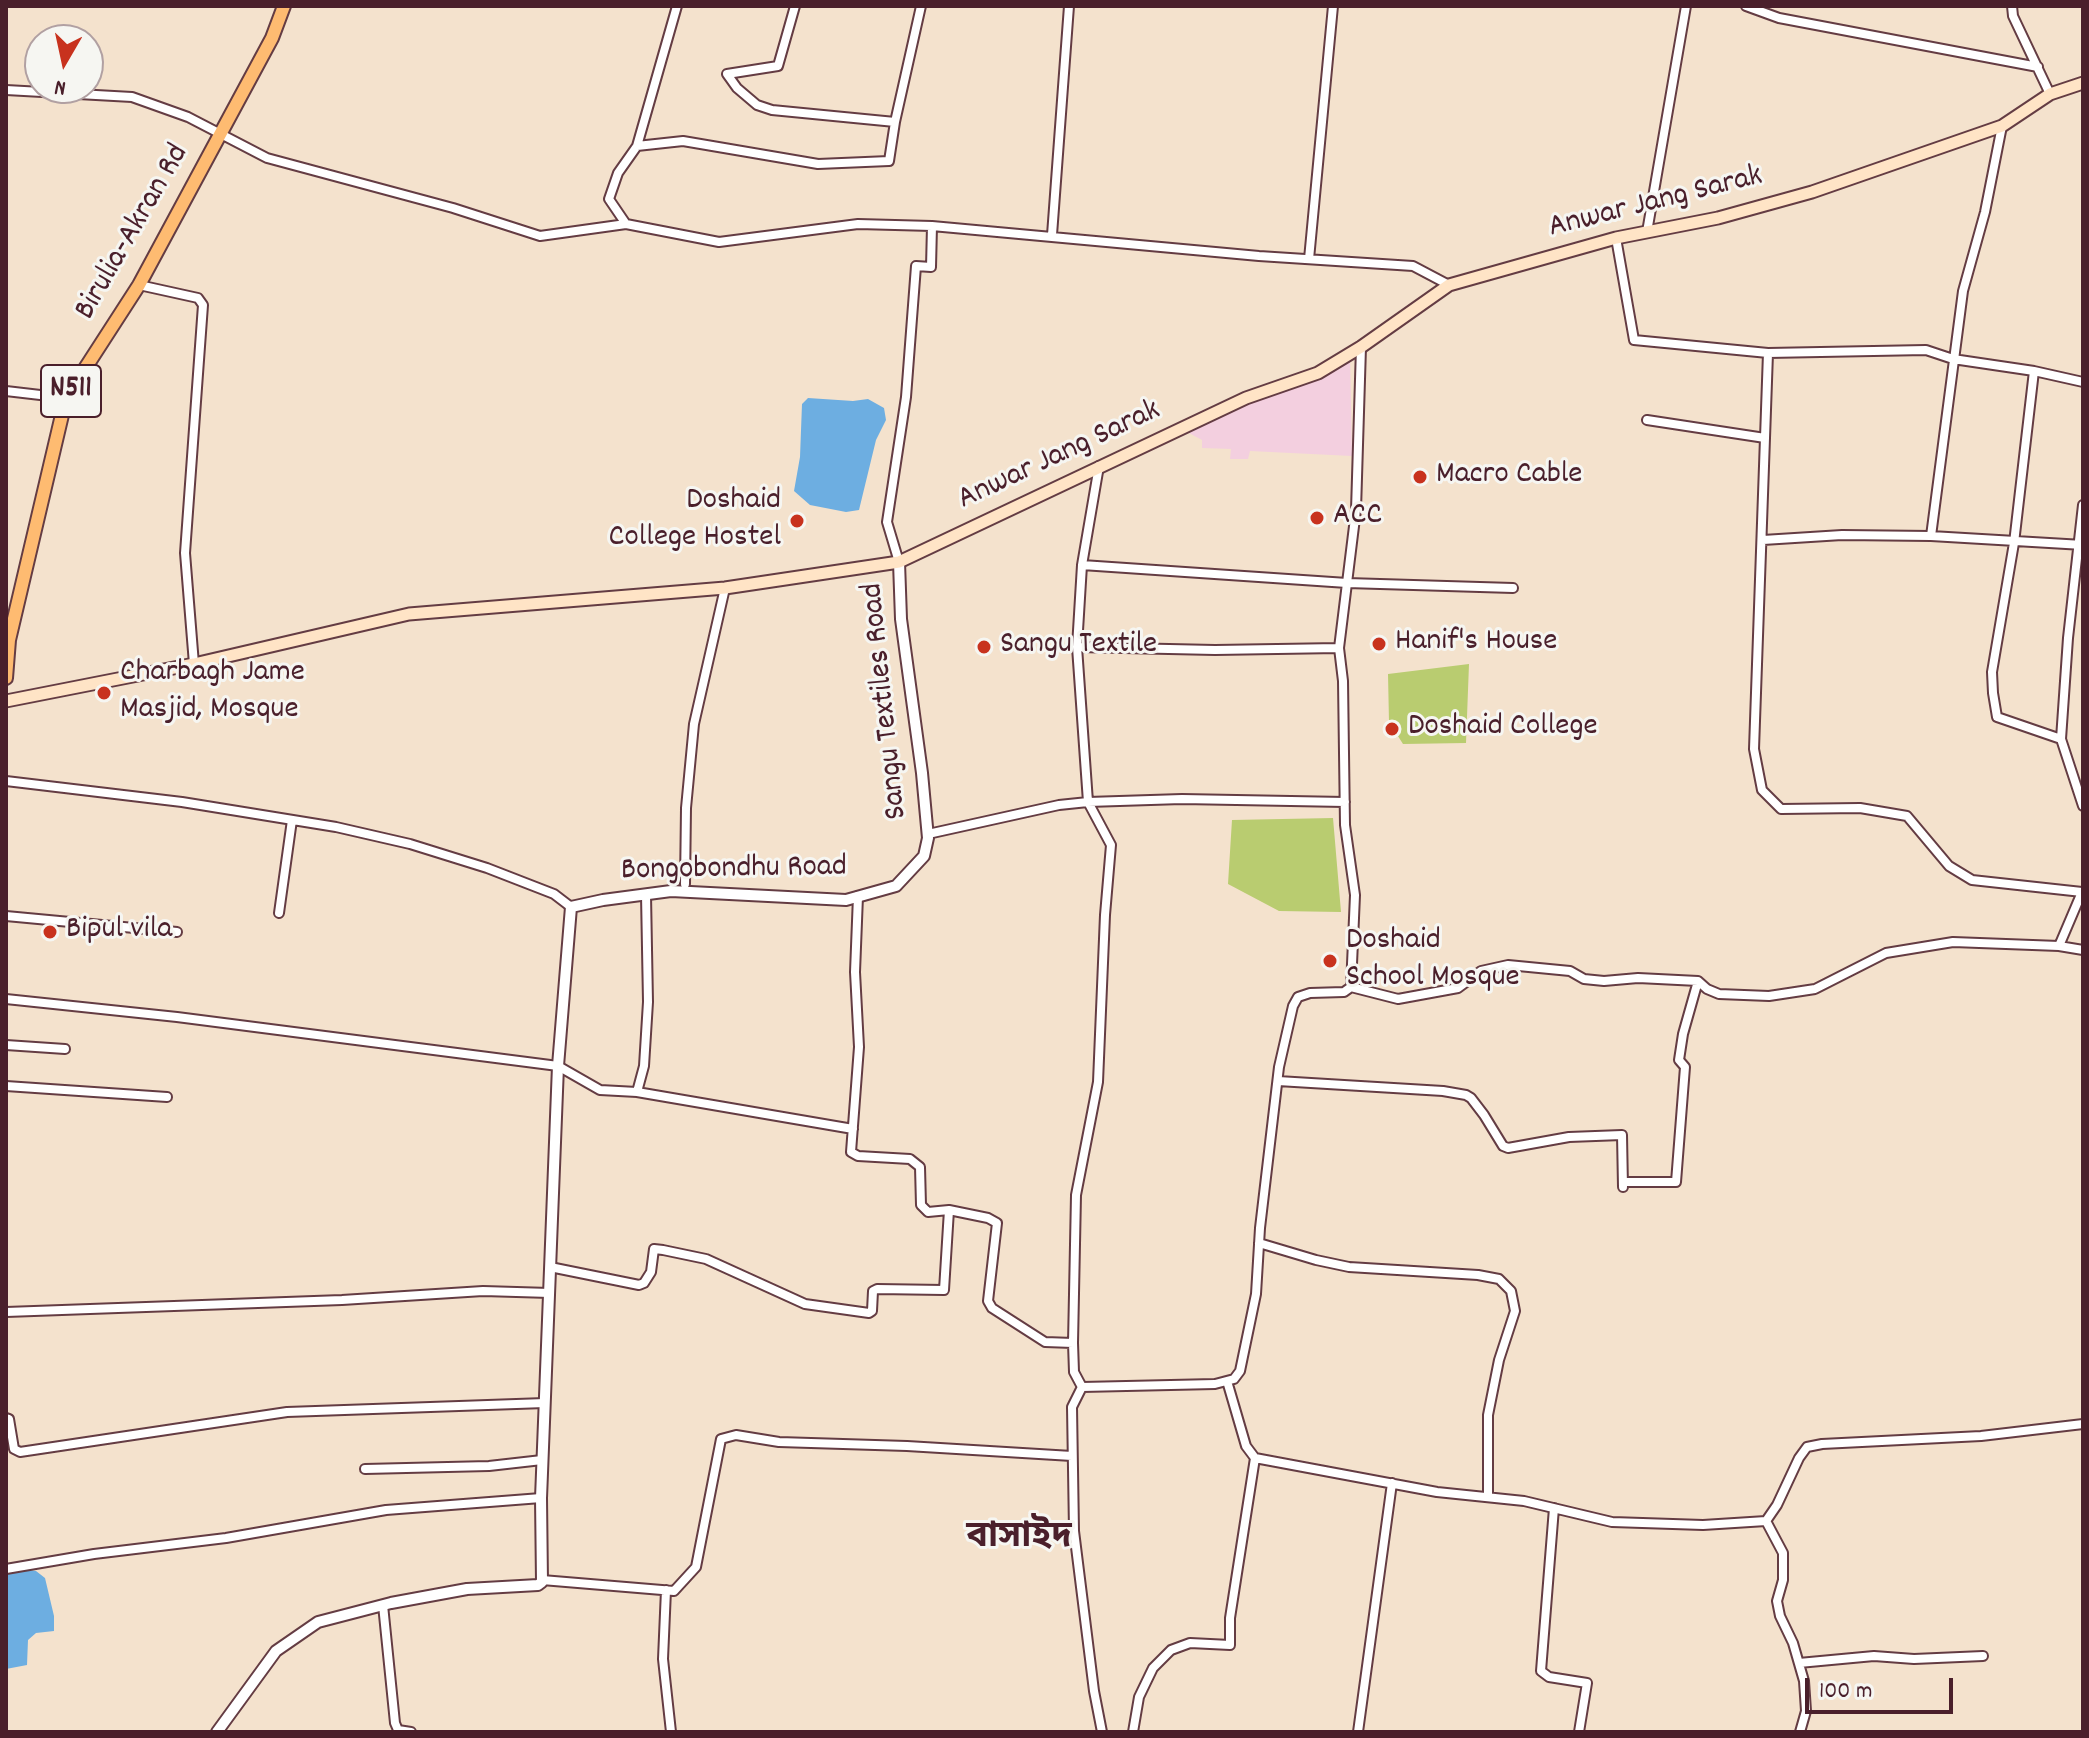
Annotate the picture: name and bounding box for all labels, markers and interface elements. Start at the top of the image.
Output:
north arrow [24,24,104,104]
text: N [53,70,68,102]
street label: Birulia-Akran Rd [68,138,200,328]
street label: Anwar Jang Sarak [1545,159,1767,249]
road number: N511 [41,365,101,417]
street label: Anwar Jang Sarak [953,393,1167,521]
place label: Macro Cable [1436,458,1582,496]
marker: Macro Cable [1411,468,1429,486]
place label: Doshaid College Hostel [609,484,781,559]
place label: ACC [1333,499,1382,537]
marker: ACC [1308,509,1326,527]
marker: Doshaid College Hostel [788,512,806,530]
street label: Sangu Textiles Road [855,581,919,821]
place label: Hanif's House [1395,625,1557,663]
place label: Sangu Textile [1000,628,1157,666]
marker: Hanif's House [1370,635,1388,653]
marker: Sangu Textile [975,638,993,656]
place label: Charbagh Jame Masjid, Mosque [120,656,305,731]
marker: Charbagh Jame Masjid, Mosque [95,684,113,702]
place label: Doshaid College [1408,710,1598,748]
marker: Doshaid College [1383,720,1401,738]
street label: Bongobondhu Road [621,850,847,892]
place label: Bipul vila [66,913,172,951]
marker: Bipul vila [41,923,59,941]
place label: Doshaid School Mosque [1346,924,1520,999]
marker: Doshaid School Mosque [1321,952,1339,970]
district label: বাসাইদ [966,1519,1072,1563]
scale bar [1809,1662,1957,1712]
text: 100 m [1819,1675,1872,1709]

